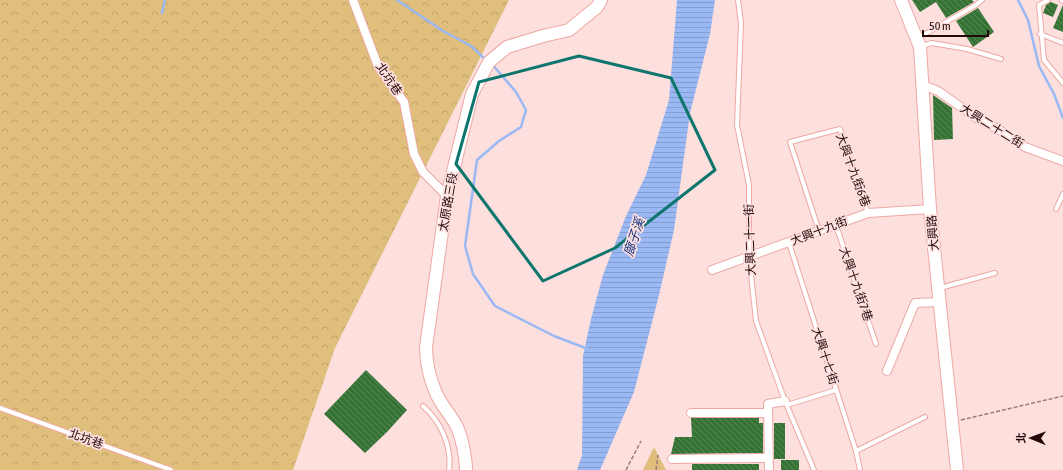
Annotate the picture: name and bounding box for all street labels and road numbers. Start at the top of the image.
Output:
street label: 北坑巷 [373,60,405,98]
street label: 大興二十二街 [958,101,1026,151]
street label: 大興十九街6巷 [833,131,873,209]
street label: 太原路三段 [436,171,460,233]
street label: 大興二十一街 [742,204,758,276]
street label: 大興十九街 [788,214,850,248]
street label: 大興路 [924,214,942,252]
street label: 大興十九街7巷 [837,245,875,323]
street label: 大興十七街 [809,325,841,387]
street label: 北坑巷 [67,426,105,452]

